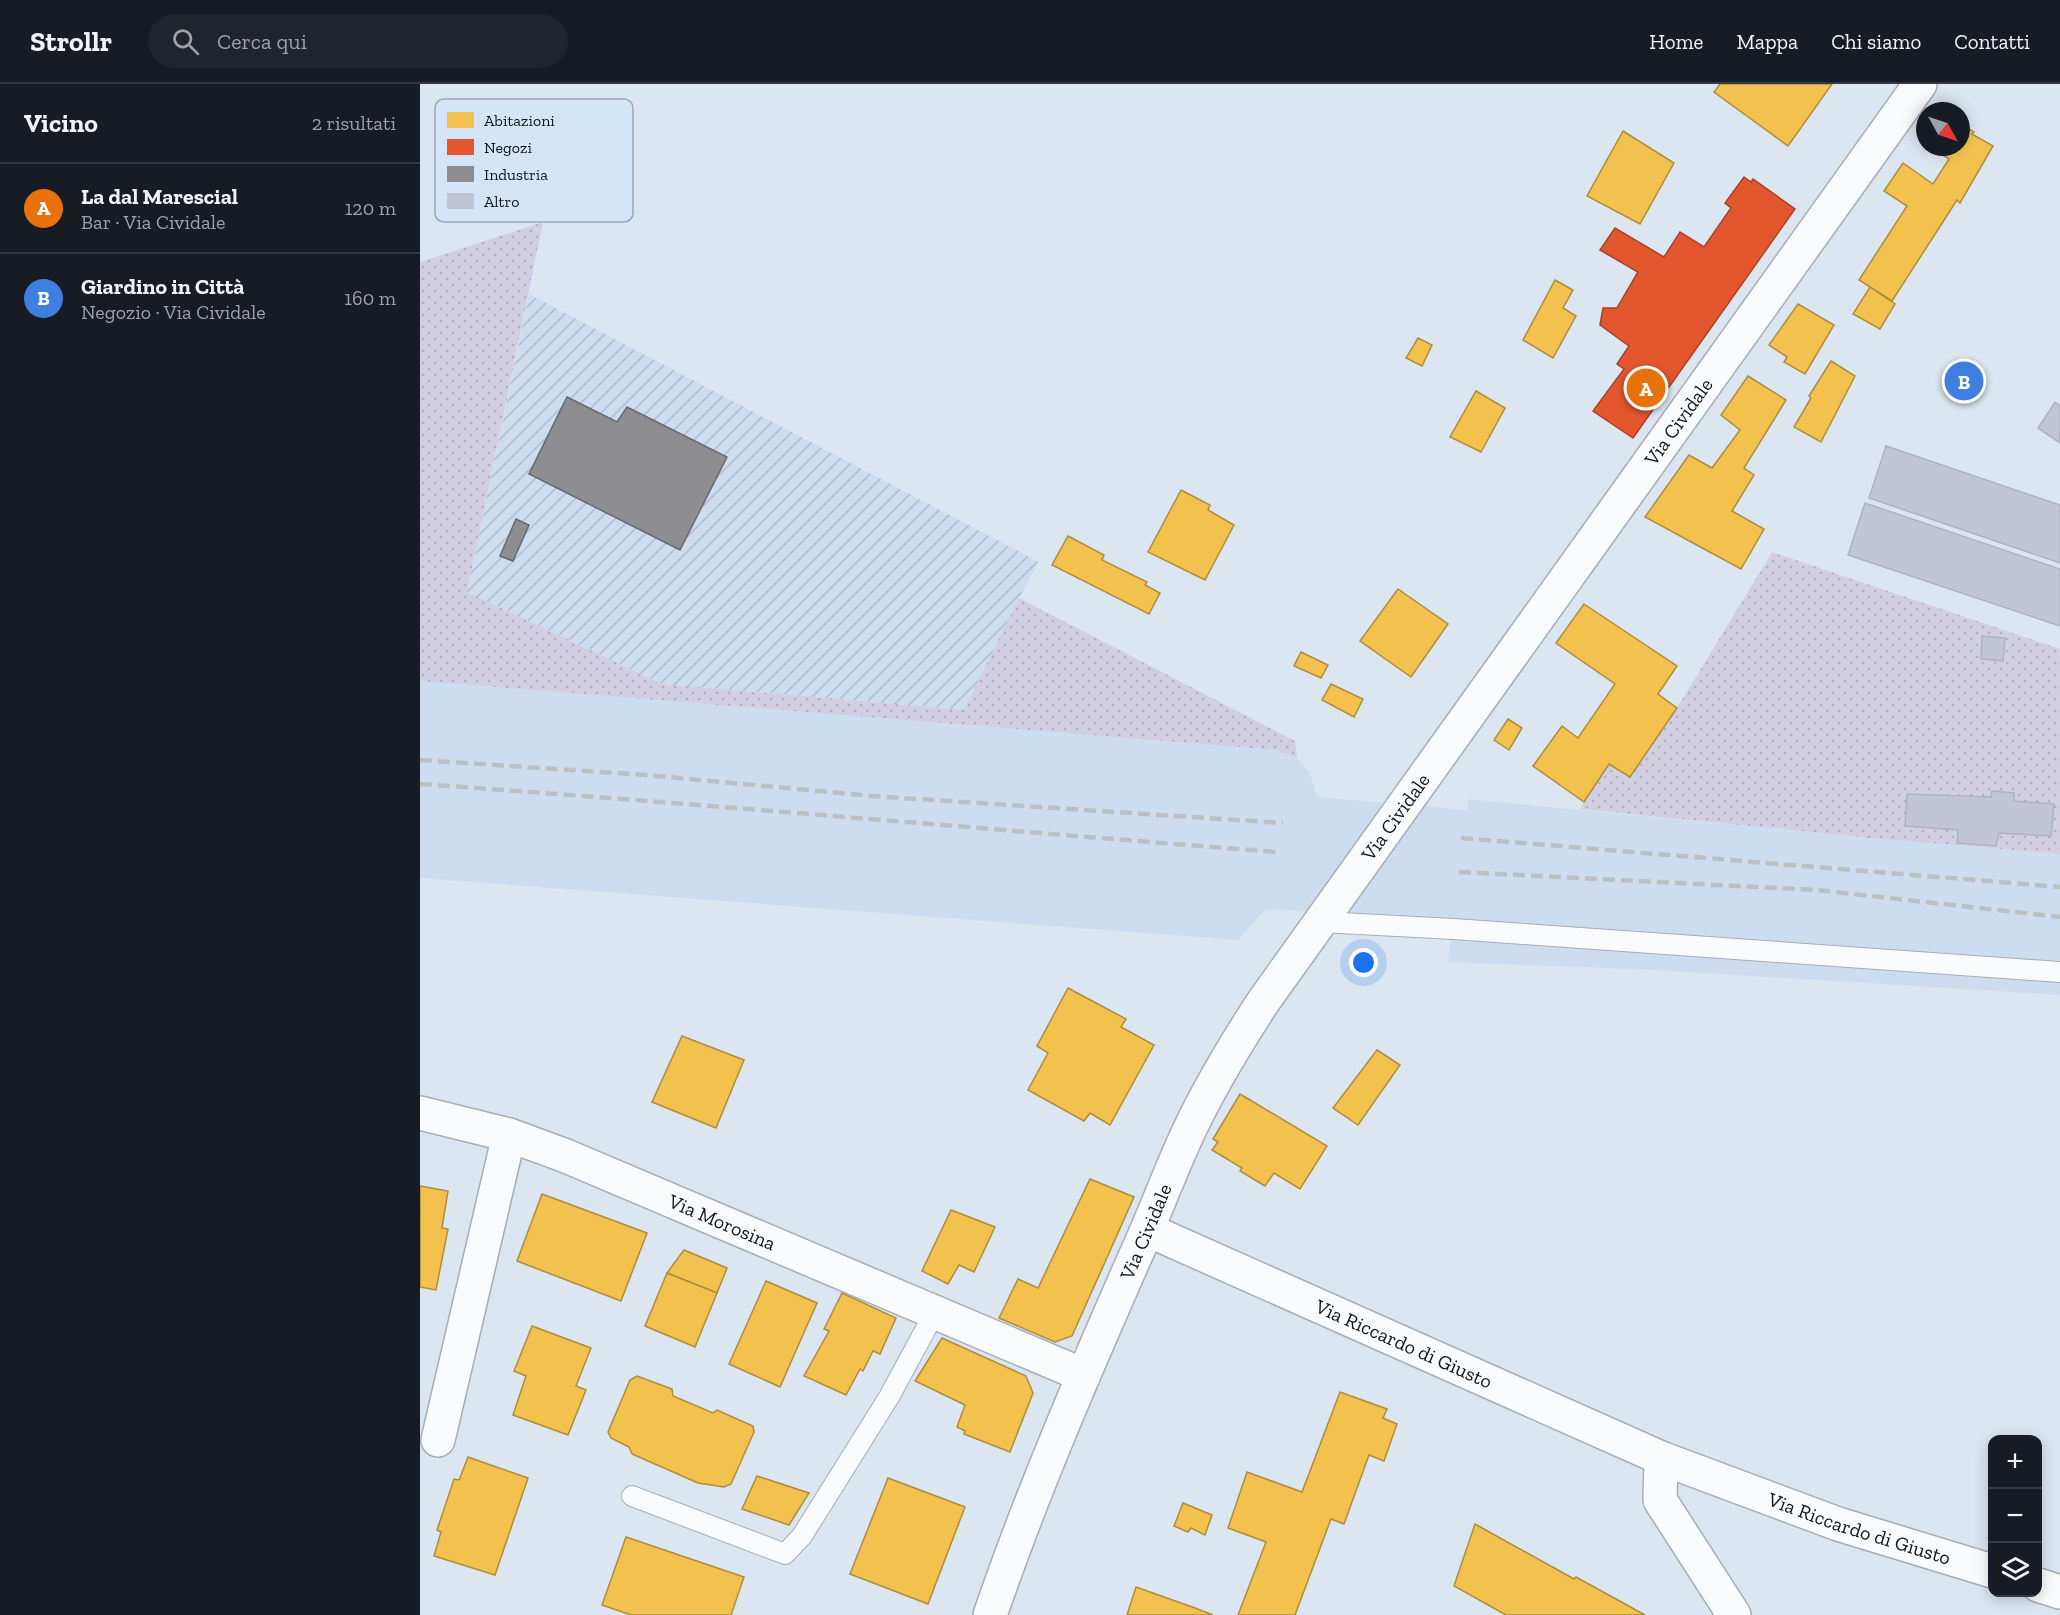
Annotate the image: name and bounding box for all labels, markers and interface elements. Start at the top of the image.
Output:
search box [148,14,568,68]
text: Strollr [30,25,112,58]
icon: search [169,25,202,58]
text: Cerca qui [217,28,307,55]
text: Home [1649,29,1703,54]
text: Mappa [1736,29,1798,54]
text: Chi siamo [1831,29,1921,54]
text: Contatti [1954,29,2030,54]
legend [435,99,633,222]
north arrow [1916,102,1970,156]
text: Vicino [24,107,98,139]
text: 2 risultati [312,111,396,135]
text: Abitazioni [484,111,555,130]
text: Negozi [484,138,532,157]
text: Industria [484,165,548,184]
text: La dal Marescial [81,183,238,210]
text: Altro [484,192,520,211]
text: A [37,196,50,220]
text: 120 m [345,196,396,220]
text: Bar · Via Cividale [81,210,225,234]
text: Giardino in Città [81,273,244,300]
text: B [37,286,50,310]
text: 160 m [344,286,396,310]
text: Negozio · Via Cividale [81,300,266,324]
pin: B [1944,358,1984,404]
pin: A [1626,366,1666,410]
street label: Via Cividale [1638,373,1718,471]
street label: Via Cividale [1356,768,1435,866]
your location [1349,948,1378,977]
street label: Via Cividale [1114,1180,1177,1284]
street label: Via Morosina [664,1188,780,1256]
street label: Via Riccardo di Giusto [1311,1294,1496,1393]
map controls [1988,1435,2042,1597]
button: + [1988,1435,2042,1489]
street label: Via Riccardo di Giusto [1764,1487,1954,1570]
button: − [1988,1489,2042,1543]
button: layers [1988,1543,2042,1597]

